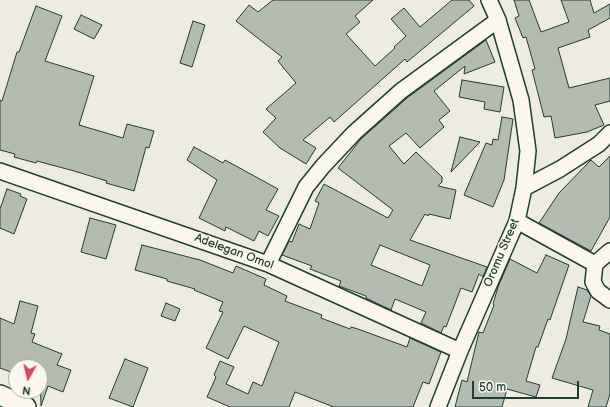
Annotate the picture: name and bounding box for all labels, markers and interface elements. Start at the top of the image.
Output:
street label: Oromu Street [481,217,523,289]
street label: Adelegan Omol [192,231,276,273]
north arrow [8,359,48,399]
scale bar [474,373,581,399]
text: 50 m [479,380,506,395]
text: N [21,383,31,397]

